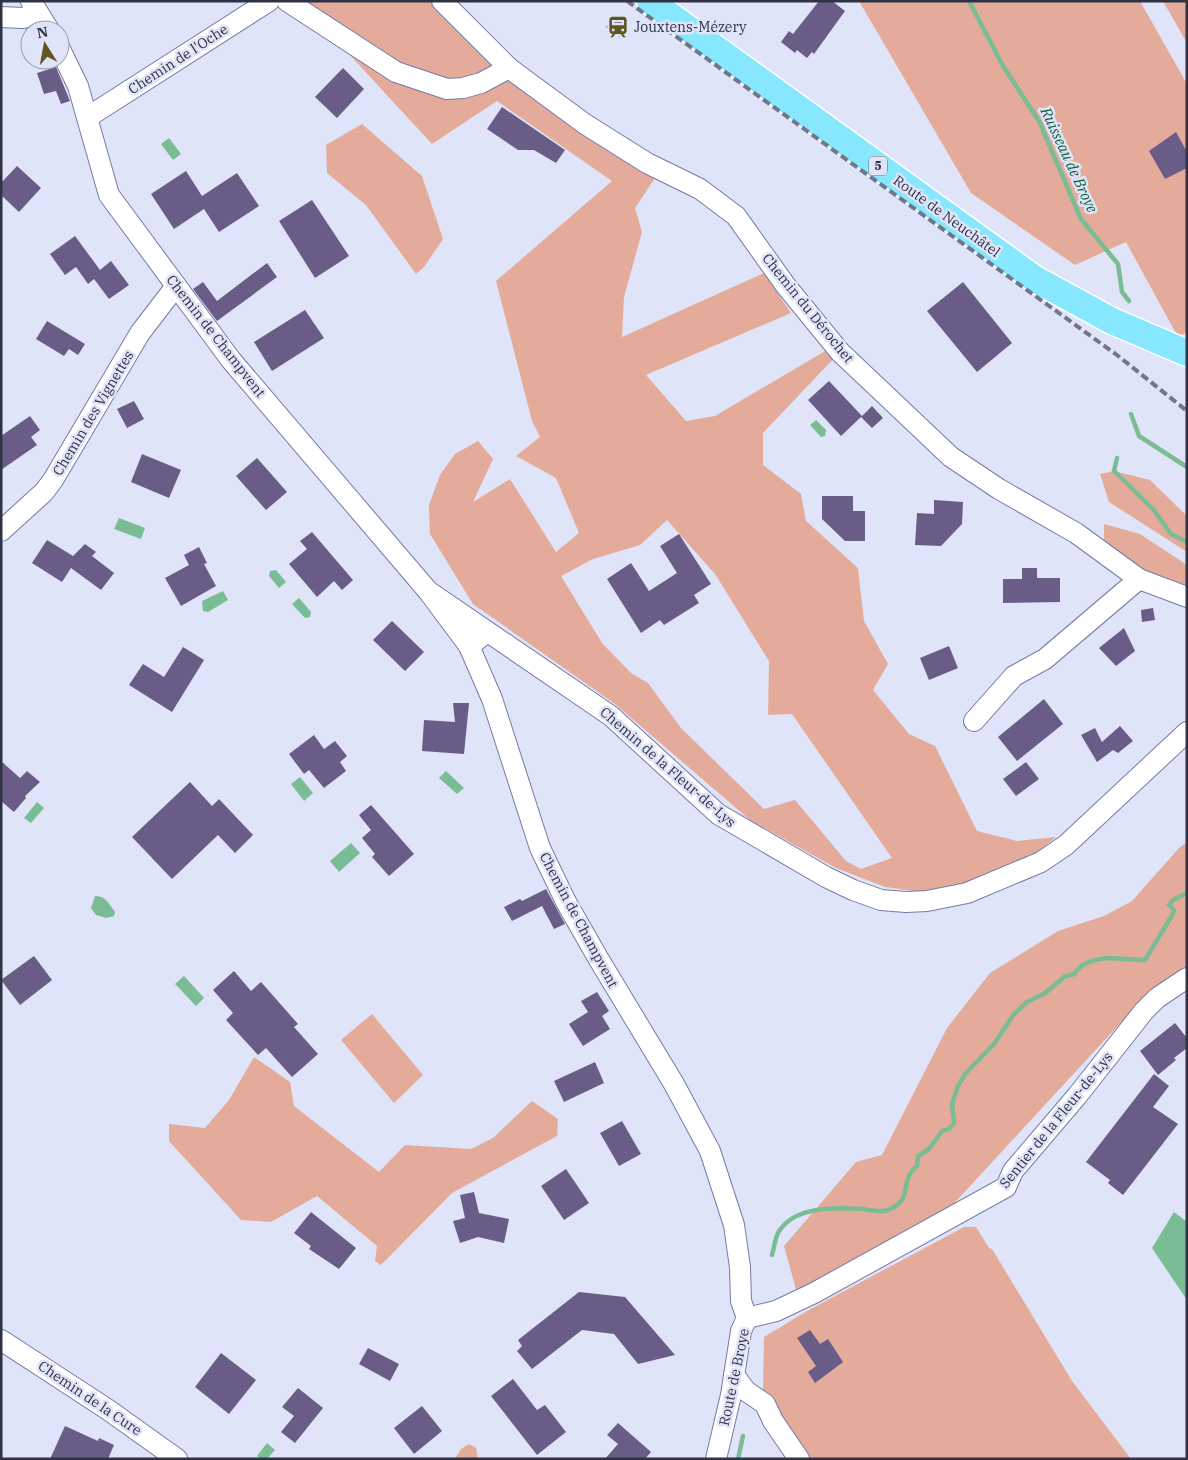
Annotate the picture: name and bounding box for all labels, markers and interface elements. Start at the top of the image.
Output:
station icon: Jouxtens-Mézery [605,14,631,40]
place label: Jouxtens-Mézery [634,18,747,36]
north arrow [20,20,70,70]
street label: Chemin de l'Oche [125,20,231,98]
text: N [35,22,50,42]
water label: Ruisseau de Broye [1036,103,1102,216]
road number: 5 [869,157,887,176]
street label: Route de Neuchâtel [890,171,1004,261]
street label: Chemin du Dérochet [758,250,858,366]
street label: Chemin de Champvent [163,271,269,401]
street label: Chemin des Vignettes [48,347,138,479]
street label: Chemin de la Fleur-de-Lys [596,703,740,831]
street label: Chemin de Champvent [536,849,622,991]
street label: Sentier de la Fleur-de-Lys [995,1048,1117,1192]
street label: Route de Broye [715,1327,753,1427]
street label: Chemin de la Cure [35,1357,145,1439]

